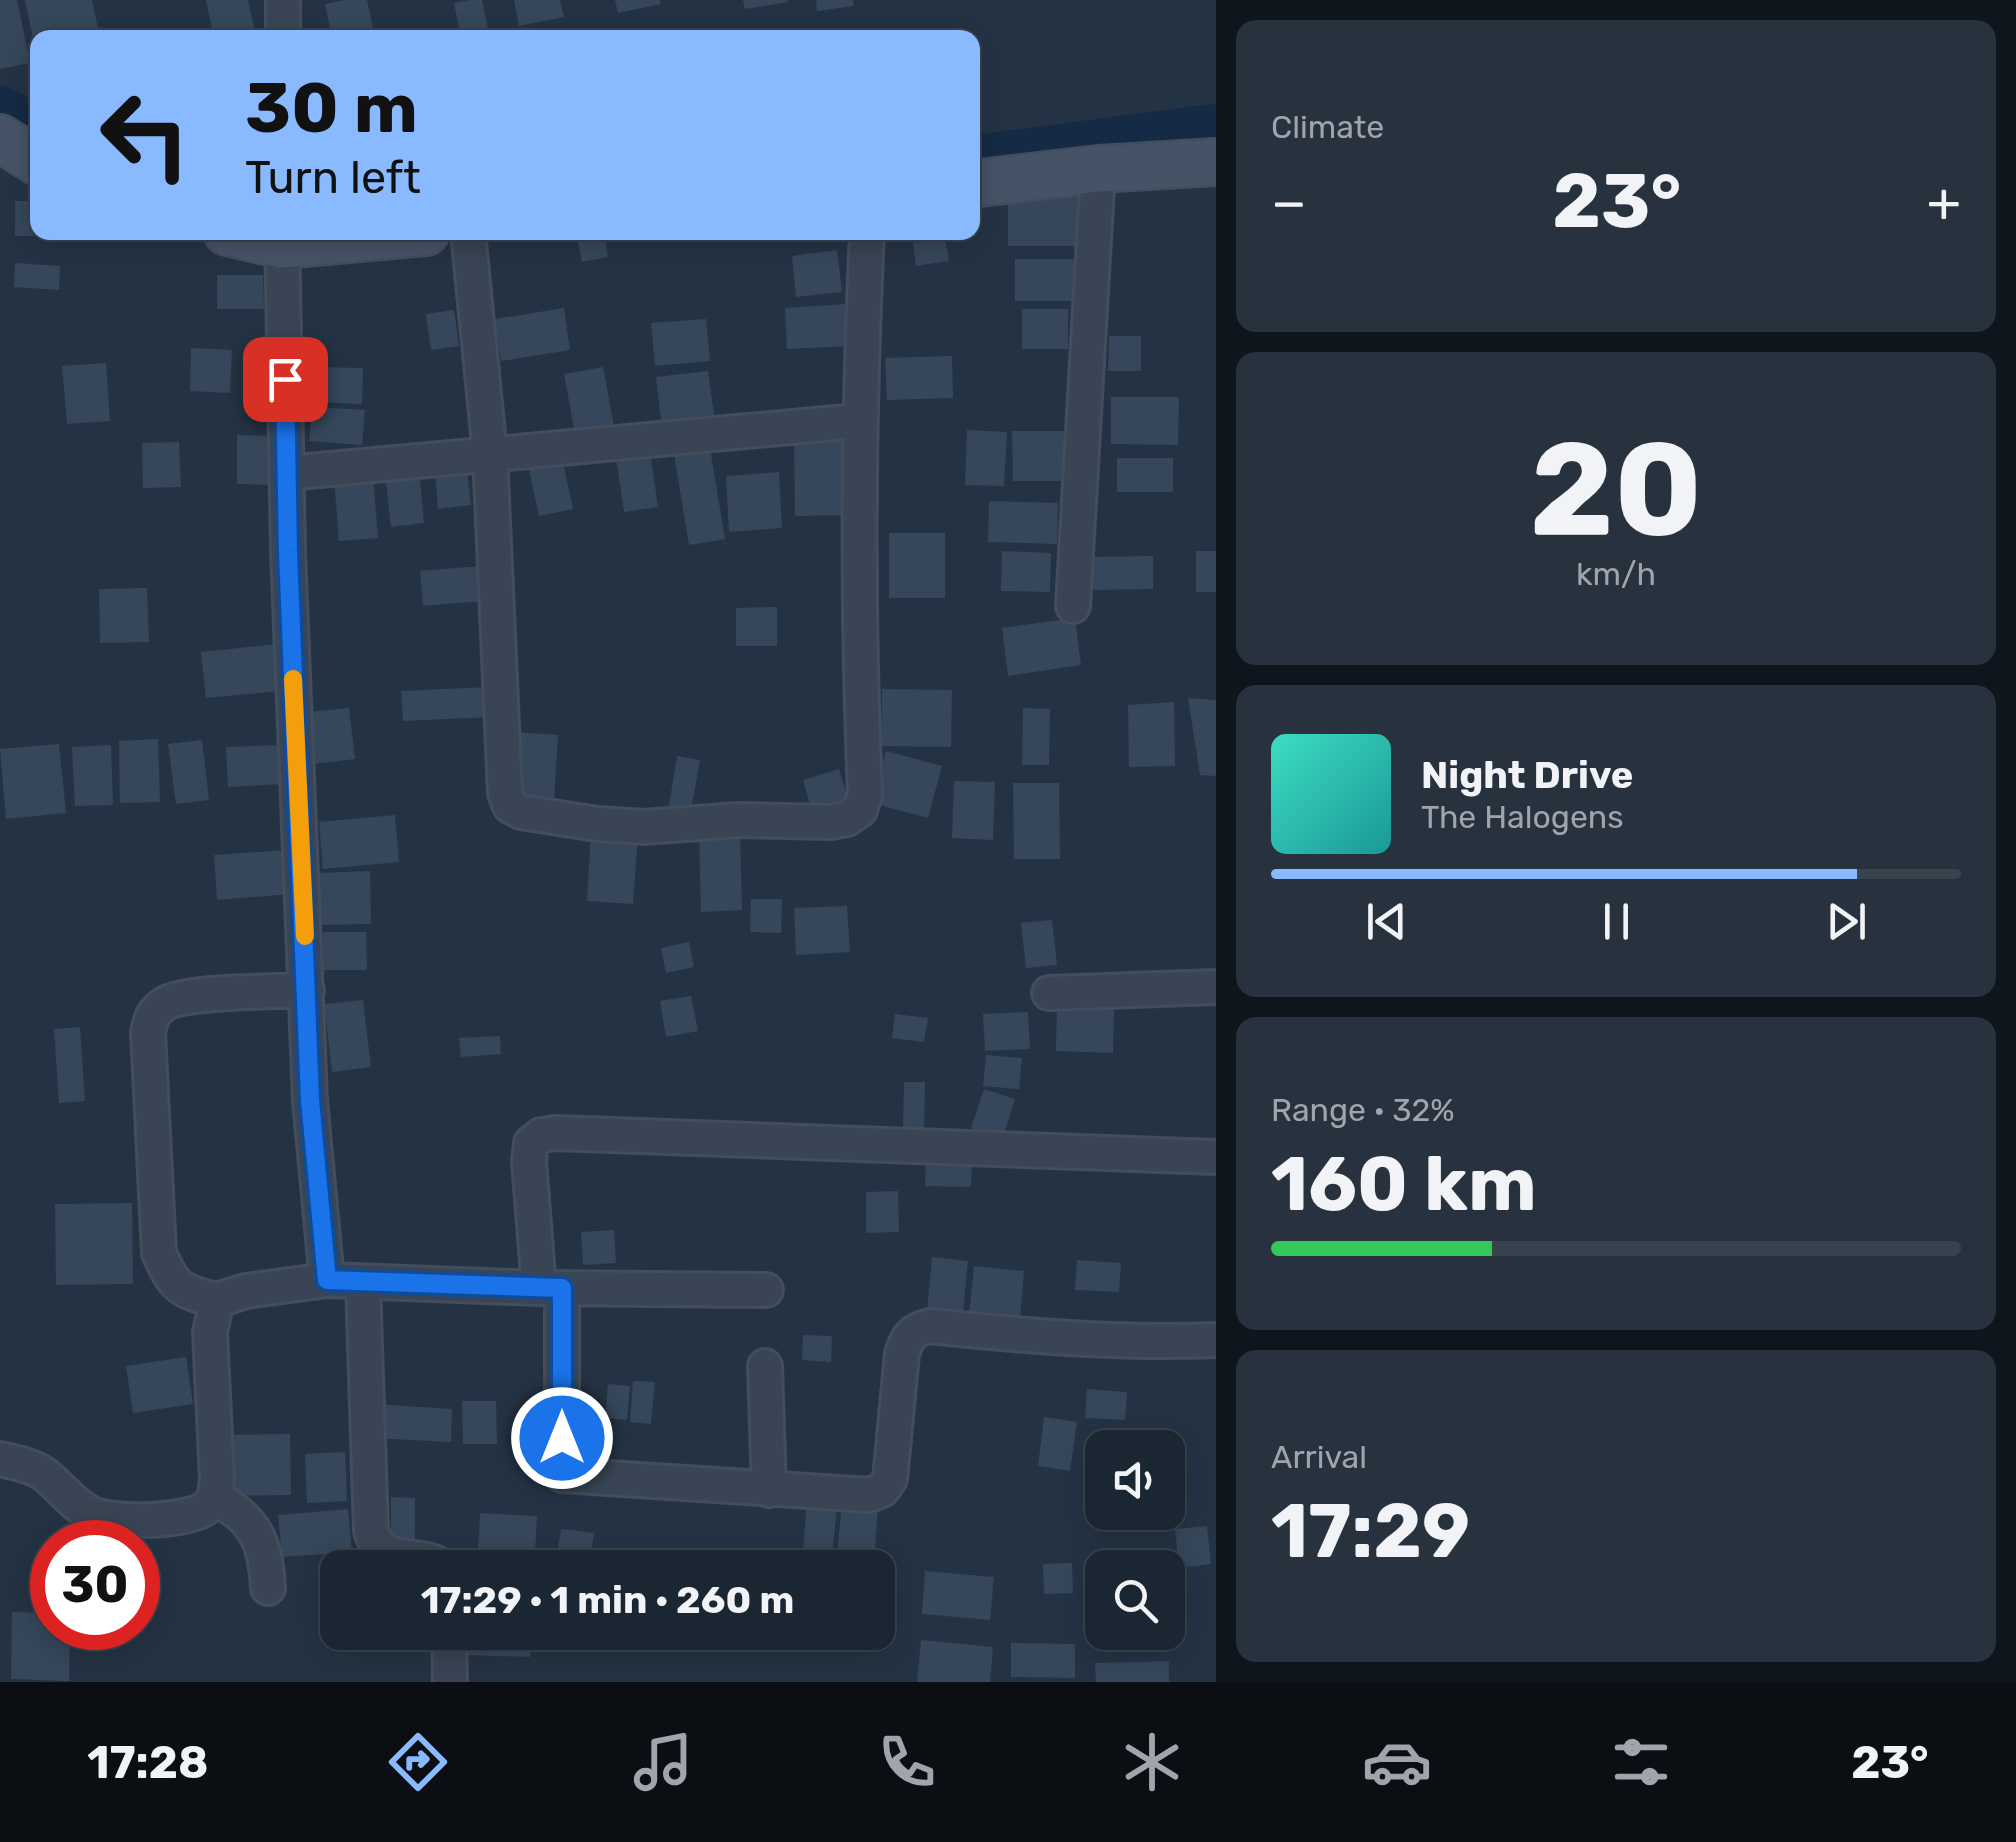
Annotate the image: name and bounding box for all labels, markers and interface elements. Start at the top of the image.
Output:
text: 30 m [245,67,418,150]
icon: left [80,70,210,200]
text: Climate [1271,108,1384,146]
text: Turn left [245,151,421,204]
text: 23° [1552,157,1681,246]
text: − [1271,170,1307,235]
text: + [1927,170,1961,235]
pin [243,337,328,422]
icon: arrive [258,352,313,407]
text: 20 [1530,412,1702,567]
text: km/h [1576,555,1656,593]
text: Night Drive [1421,752,1633,798]
text: The Halogens [1421,798,1624,836]
icon: previous [1359,894,1414,949]
icon: pause [1589,894,1644,949]
icon: next [1819,894,1874,949]
text: Range · 32% [1271,1091,1455,1129]
text: 160 km [1271,1140,1537,1229]
position arrow [510,1386,614,1490]
map controls [1085,1430,1185,1650]
button: sound [1085,1430,1185,1530]
text: Arrival [1271,1438,1367,1476]
text: 17:29 [1271,1487,1470,1576]
speed limit sign: 30 [30,1520,160,1650]
button: search [1085,1550,1185,1650]
text: 17:29 · 1 min · 260 m [421,1577,794,1623]
icon: directions [383,1727,453,1797]
icon: music [628,1727,698,1797]
icon: phone [872,1727,942,1797]
icon: climate [1117,1727,1187,1797]
icon: car [1362,1727,1432,1797]
icon: filters [1606,1727,1676,1797]
text: 17:28 [87,1736,208,1789]
text: 23° [1851,1736,1929,1789]

